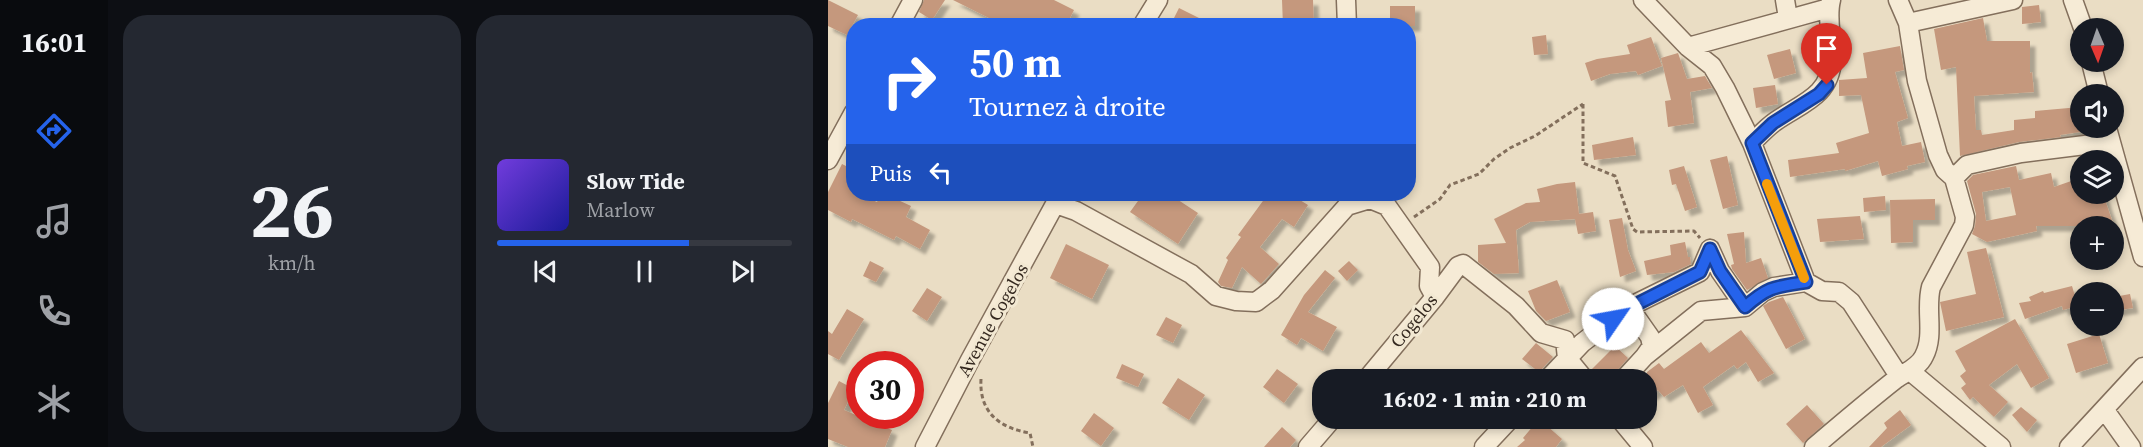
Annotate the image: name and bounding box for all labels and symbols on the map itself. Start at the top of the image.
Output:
north arrow [2070,18,2124,72]
pin [1801,23,1852,85]
street label: Avenue Cogelos [951,259,1034,381]
position arrow [1581,287,1645,351]
street label: Cogelos [1384,288,1443,353]
speed limit sign: 30 [846,351,924,429]

